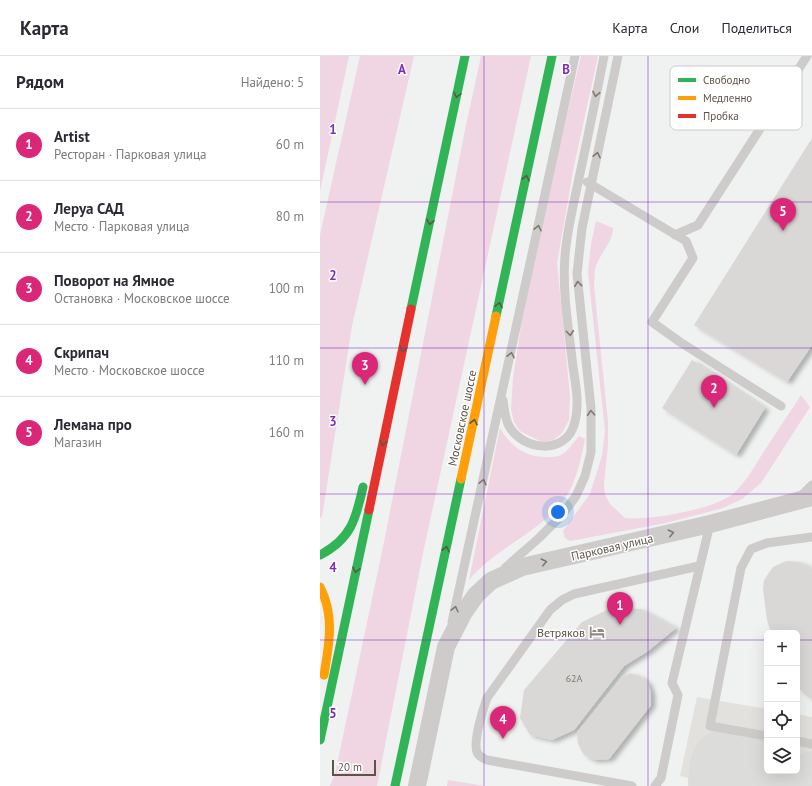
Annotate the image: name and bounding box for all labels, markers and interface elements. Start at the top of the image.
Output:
text: Карта [20,16,69,40]
text: Карта [612,19,648,37]
text: Слои [670,19,699,37]
text: Поделиться [721,19,792,37]
text: A [398,61,406,78]
text: B [562,61,570,78]
legend [670,66,802,130]
text: Рядом [16,71,64,93]
text: Свободно [703,73,750,87]
text: Найдено: 5 [241,74,304,91]
one-way arrow [453,91,461,98]
one-way arrow [593,91,601,97]
text: Медленно [703,91,752,105]
text: Пробка [703,109,739,123]
text: 1 [329,121,337,138]
text: Artist [54,127,90,146]
text: 1 [25,136,33,153]
text: 60 m [276,136,304,153]
text: Ресторан · Парковая улица [54,146,207,163]
one-way arrow [592,152,601,159]
one-way arrow [522,175,530,181]
pin: 5 [770,198,796,231]
text: Леруа САД [54,199,124,218]
text: 2 [25,208,33,225]
text: 80 m [276,208,304,225]
text: Место · Парковая улица [54,218,190,235]
one-way arrow [426,219,434,225]
one-way arrow [534,225,542,231]
text: 2 [329,267,337,284]
text: Поворот на Ямное [54,271,175,290]
text: 3 [25,280,33,297]
text: 100 m [269,280,304,297]
one-way arrow [574,281,583,287]
text: Остановка · Московское шоссе [54,290,230,307]
one-way arrow [494,302,502,308]
one-way arrow [565,330,574,336]
text: Скрипач [54,343,109,362]
one-way arrow [399,346,407,352]
text: 4 [25,352,33,369]
text: 110 m [269,352,304,369]
pin: 3 [352,352,378,385]
one-way arrow [506,352,514,358]
text: Место · Московское шоссе [54,362,205,379]
street label: Московское шоссе [445,369,479,467]
pin: 2 [701,375,727,408]
one-way arrow [587,410,596,416]
text: 3 [329,413,337,430]
text: Лемана про [54,415,132,434]
one-way arrow [469,419,477,425]
text: 5 [25,424,33,441]
text: 160 m [269,424,304,441]
text: Магазин [54,434,102,451]
one-way arrow [379,440,387,446]
one-way arrow [478,479,486,485]
your location [548,502,568,522]
street label: Парковая улица [569,530,655,564]
one-way arrow [667,530,674,538]
one-way arrow [442,546,450,552]
text: 4 [329,559,337,576]
one-way arrow [541,559,547,567]
one-way arrow [352,567,360,574]
pin: 1 [607,592,633,625]
one-way arrow [450,606,458,612]
hotel icon: Ветряков [588,623,606,641]
place label: Ветряков [537,625,585,640]
map controls [764,630,800,774]
button: + [764,630,800,666]
button: − [764,666,800,702]
house number: 62А [566,672,583,685]
button: locate [764,702,800,738]
text: 5 [329,705,337,722]
pin: 4 [490,706,516,739]
button: layers [764,738,800,774]
scale bar [332,758,376,777]
text: 20 m [338,760,362,774]

